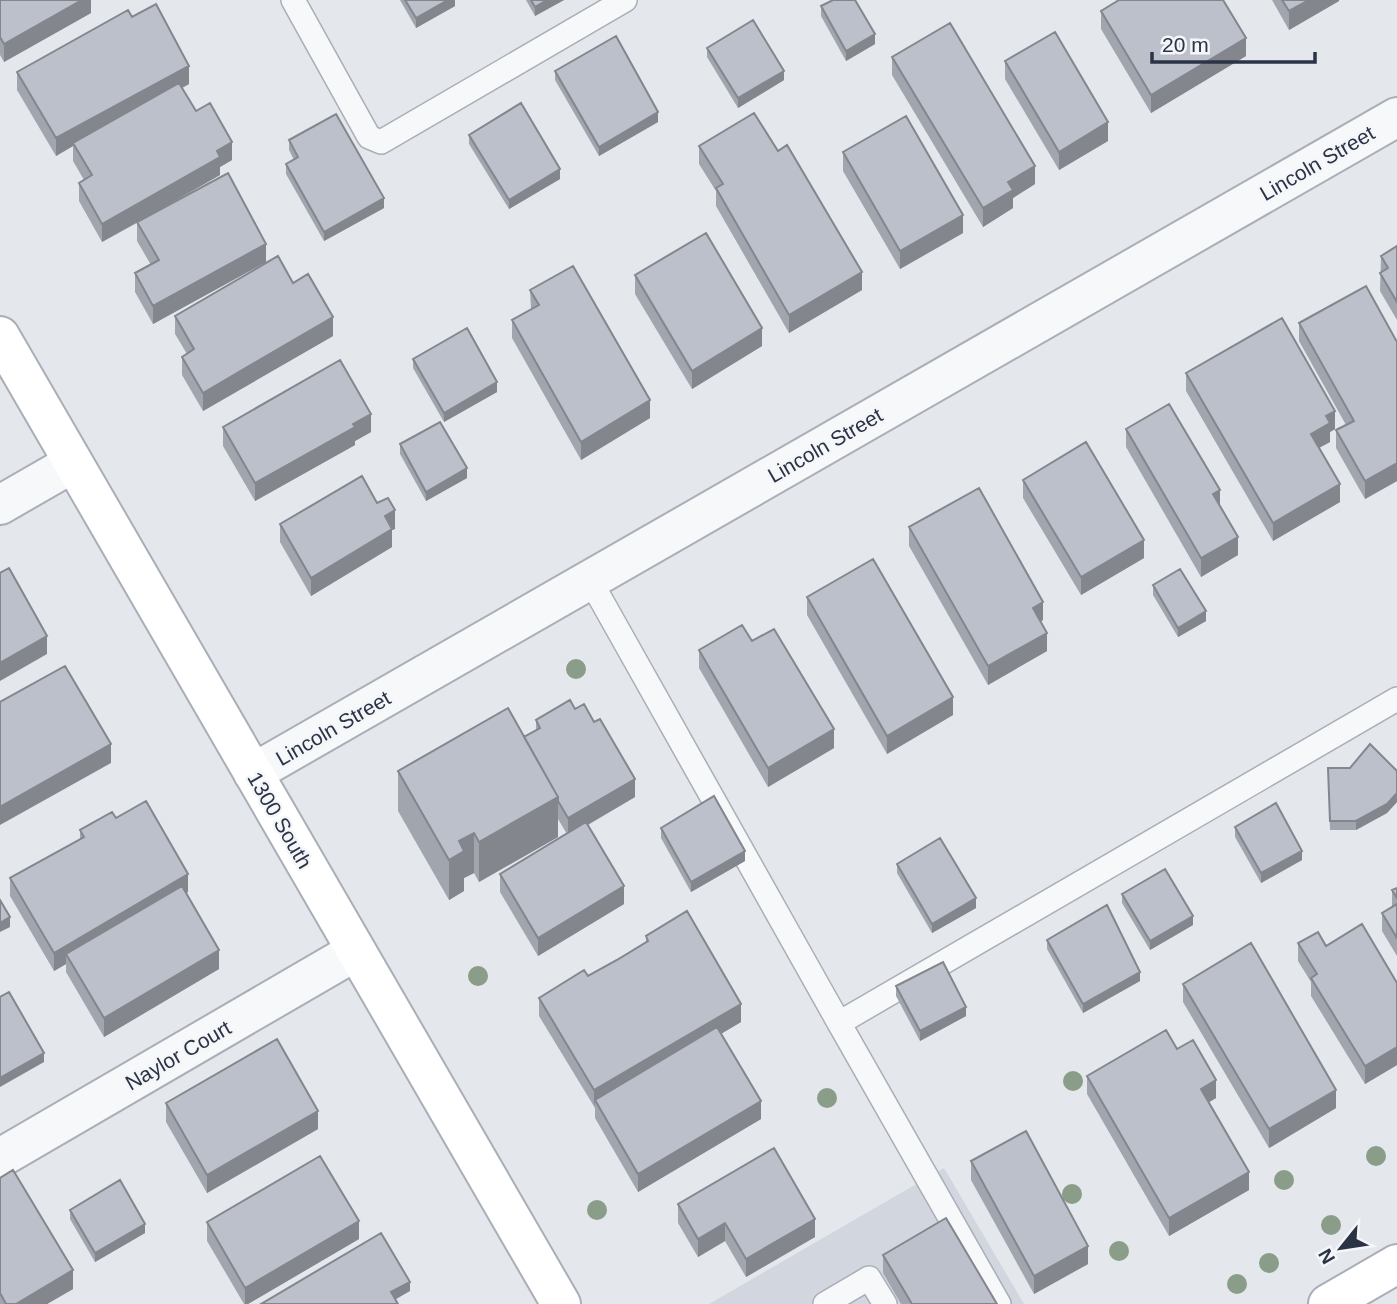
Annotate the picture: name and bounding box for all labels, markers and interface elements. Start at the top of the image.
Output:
scale bar [1152,21,1315,65]
text: 20 m [1162,33,1209,56]
street label: Lincoln Street [1256,121,1378,205]
street label: Lincoln Street [764,403,886,487]
street label: Lincoln Street [272,686,394,770]
street label: 1300 South [243,768,317,872]
street label: Naylor Court [121,1015,235,1094]
north arrow [1306,1213,1376,1283]
text: N [1314,1245,1339,1267]

